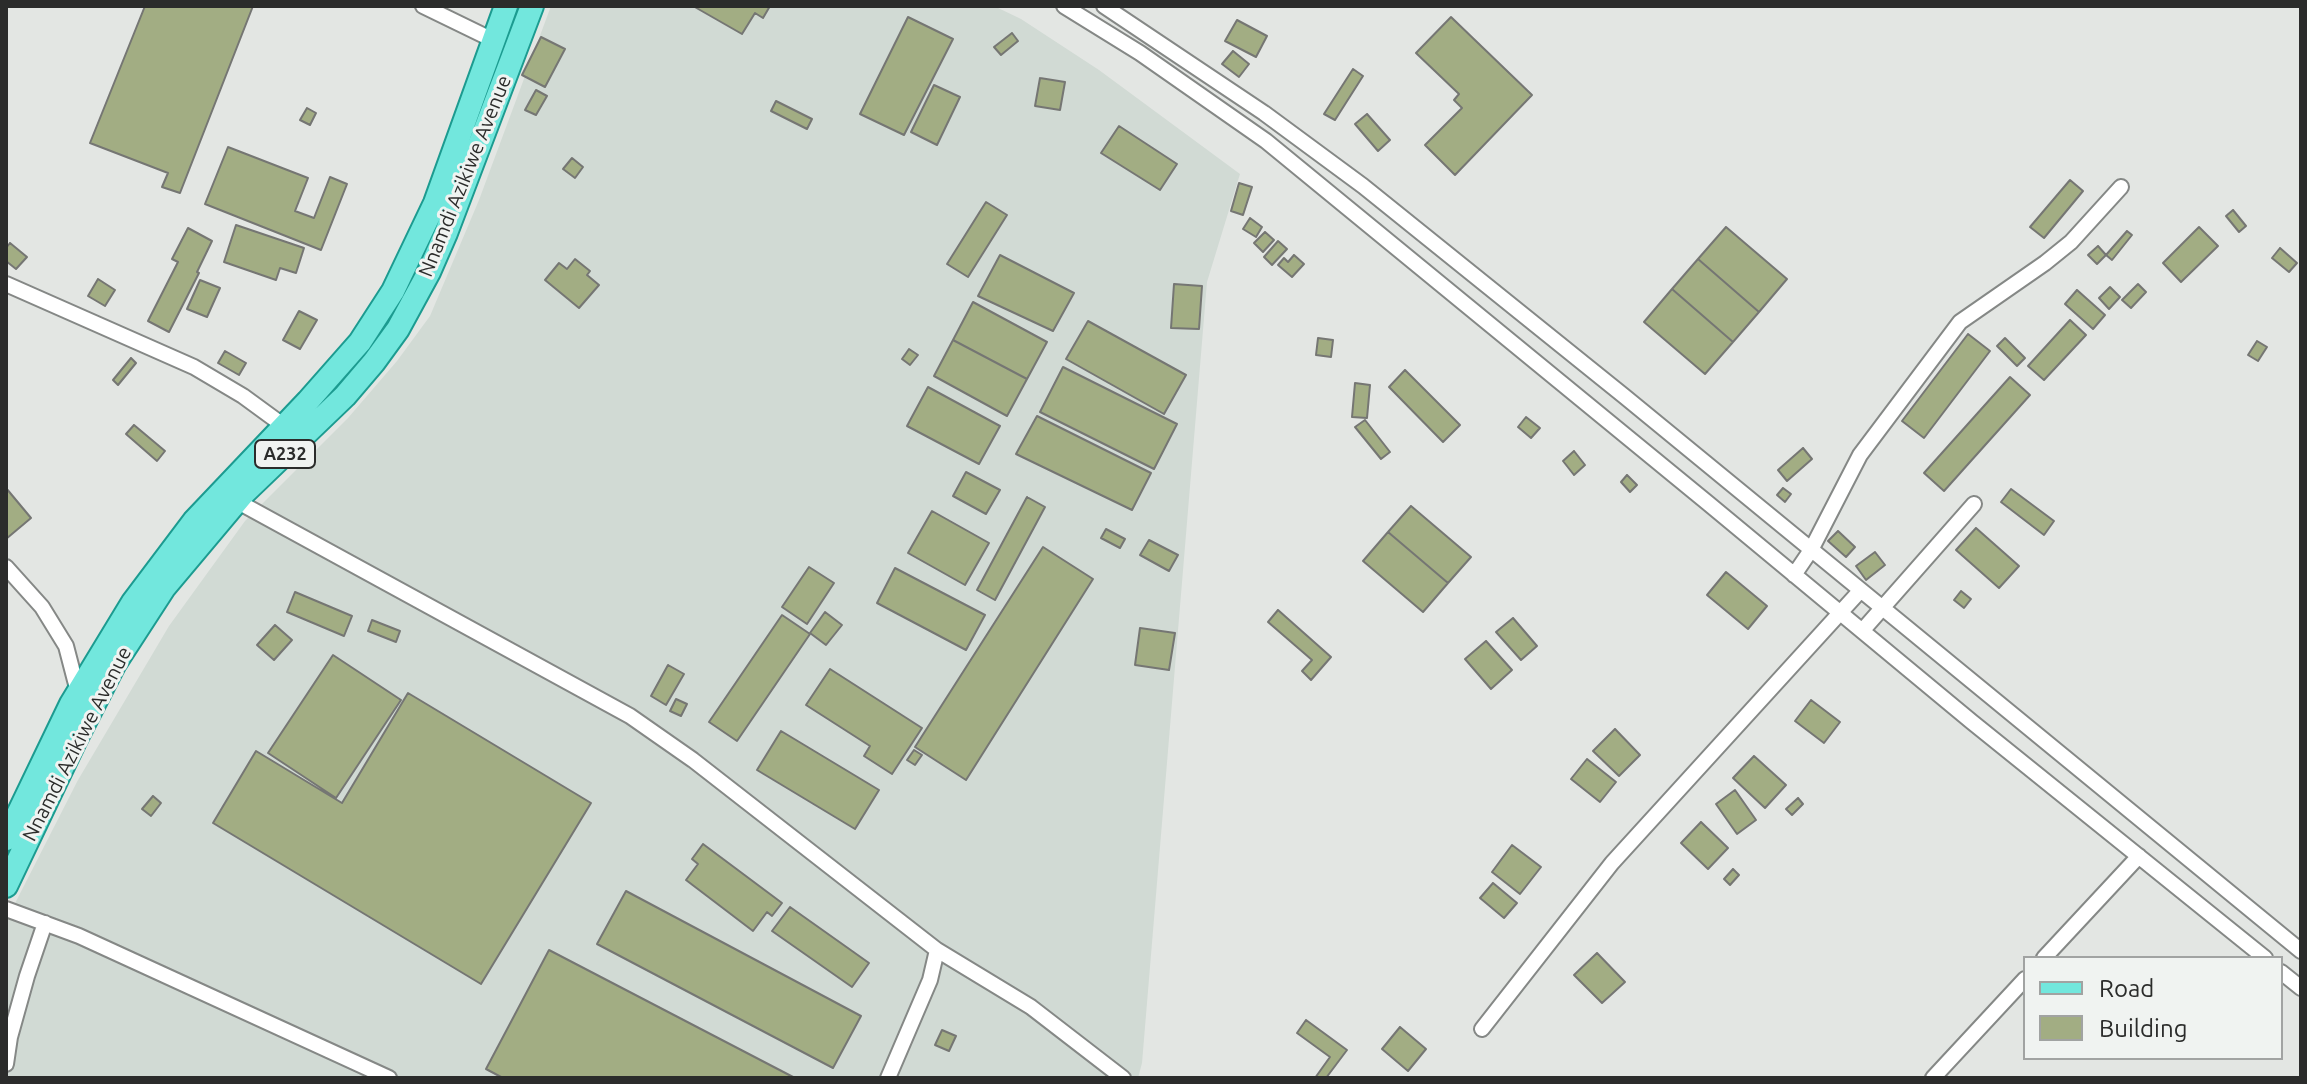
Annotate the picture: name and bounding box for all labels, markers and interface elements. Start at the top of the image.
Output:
street label: Nnamdi Azikiwe Avenue [414,72,516,280]
road number: A232 [255,440,315,468]
street label: Nnamdi Azikiwe Avenue [17,643,137,845]
legend [2023,956,2283,1060]
text: Road [2099,975,2154,1002]
text: Building [2099,1015,2187,1042]

